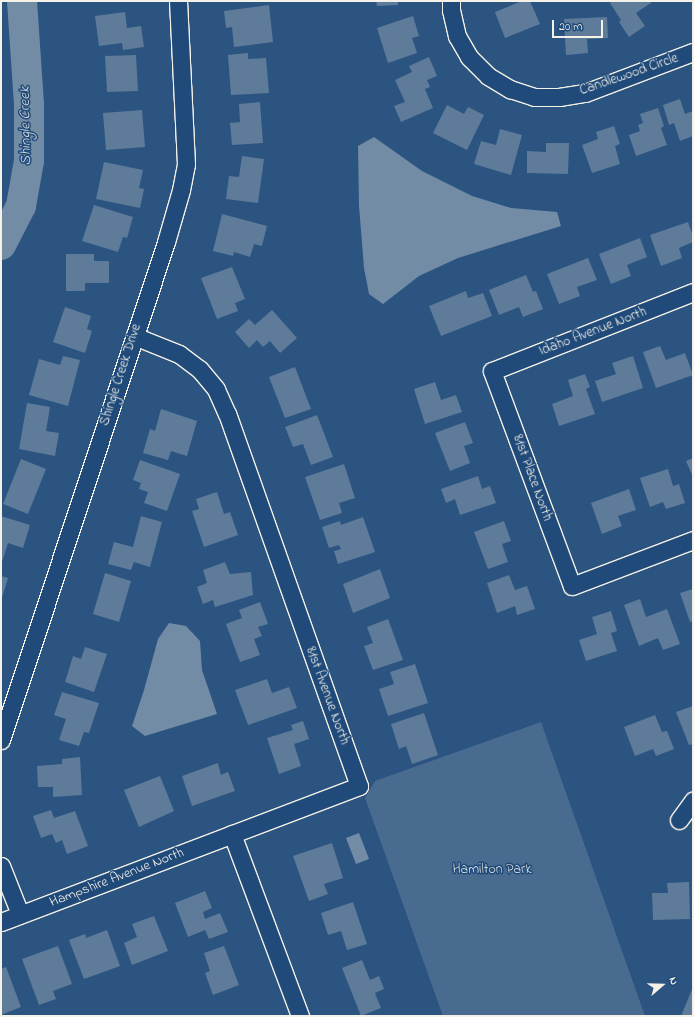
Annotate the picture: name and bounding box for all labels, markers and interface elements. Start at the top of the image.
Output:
scale bar [554,12,605,38]
text: 20 m [559,18,582,36]
street label: Candlewood Circle [578,50,680,100]
water label: Shingle Creek [16,86,36,166]
street label: Idaho Avenue North [537,304,649,360]
street label: Shingle Creek Drive [97,322,145,428]
street label: 81st Place North [509,433,555,523]
street label: 81st Avenue North [302,645,352,747]
street label: Hampshire Avenue North [48,845,186,911]
park label: Hamilton Park [452,862,532,878]
north arrow [642,965,682,1005]
text: N [664,975,682,987]

